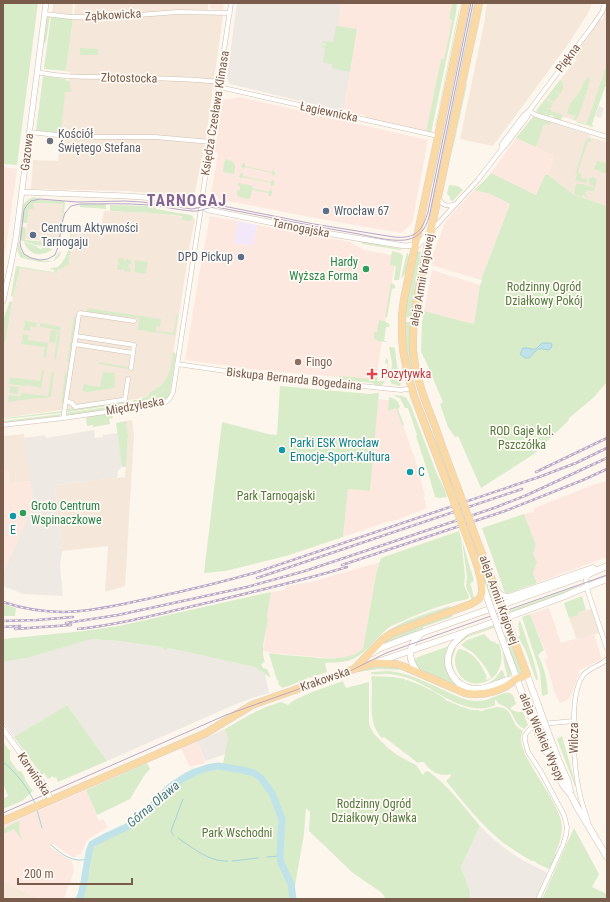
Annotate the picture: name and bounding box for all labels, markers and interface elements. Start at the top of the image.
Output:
street label: Ząbkowicka [84,7,142,23]
street label: Piękna [553,41,583,75]
street label: Księdza Czesława Klimasa [198,49,232,176]
street label: Złotostocka [101,71,158,85]
street label: Łagiewnicka [299,99,359,125]
place label: Kościół Świętego Stefana [58,127,141,155]
street label: Gazowa [18,132,36,172]
marker: Kościół Świętego Stefana [45,136,55,146]
district label: TARNOGAJ [147,191,227,210]
place label: Wrocław 67 [334,204,389,218]
marker: Wrocław 67 [321,206,331,216]
street label: Tarnogajska [271,216,331,240]
place label: Centrum Aktywności Tarnogaju [41,221,138,249]
marker: Centrum Aktywności Tarnogaju [28,230,38,240]
street label: aleja Armii Krajowej [407,233,437,327]
place label: DPD Pickup [178,250,233,264]
marker: DPD Pickup [236,252,246,262]
place label: Hardy Wyższa Forma [289,255,358,283]
marker: Hardy Wyższa Forma [361,264,371,274]
park label: Rodzinny Ogród Działkowy Pokój [505,280,583,308]
place label: Fingo [306,355,332,369]
marker: Fingo [293,357,303,367]
street label: Biskupa Bernarda Bogedaina [226,365,363,393]
place label: Pozytywka [381,367,432,381]
marker: Pozytywka [366,368,378,380]
street label: Międzyleska [105,394,165,418]
park label: ROD Gaje kol. Pszczółka [490,424,554,452]
place label: Parki ESK Wrocław Emocje-Sport-Kultura [290,436,390,464]
marker: Parki ESK Wrocław Emocje-Sport-Kultura [277,445,287,455]
place label: C [418,465,425,479]
marker: C [405,467,415,477]
park label: Park Tarnogajski [237,489,315,503]
place label: Groto Centrum Wspinaczkowe [31,499,102,527]
marker: Groto Centrum Wspinaczkowe [18,508,28,518]
marker: E [8,511,18,521]
place label: E [10,523,16,537]
street label: aleja Armii Krajowej [476,554,522,646]
street label: Krakowska [298,664,352,694]
street label: aleja Wielkiej Wyspy [516,691,568,783]
street label: Wilcza [567,722,581,754]
street label: Karwińska [14,750,54,798]
water label: Górna Oława [124,778,182,830]
park label: Rodzinny Ogród Działkowy Oławka [331,797,417,825]
park label: Park Wschodni [202,826,272,840]
scale bar [18,860,132,886]
text: 200 m [24,867,54,881]

